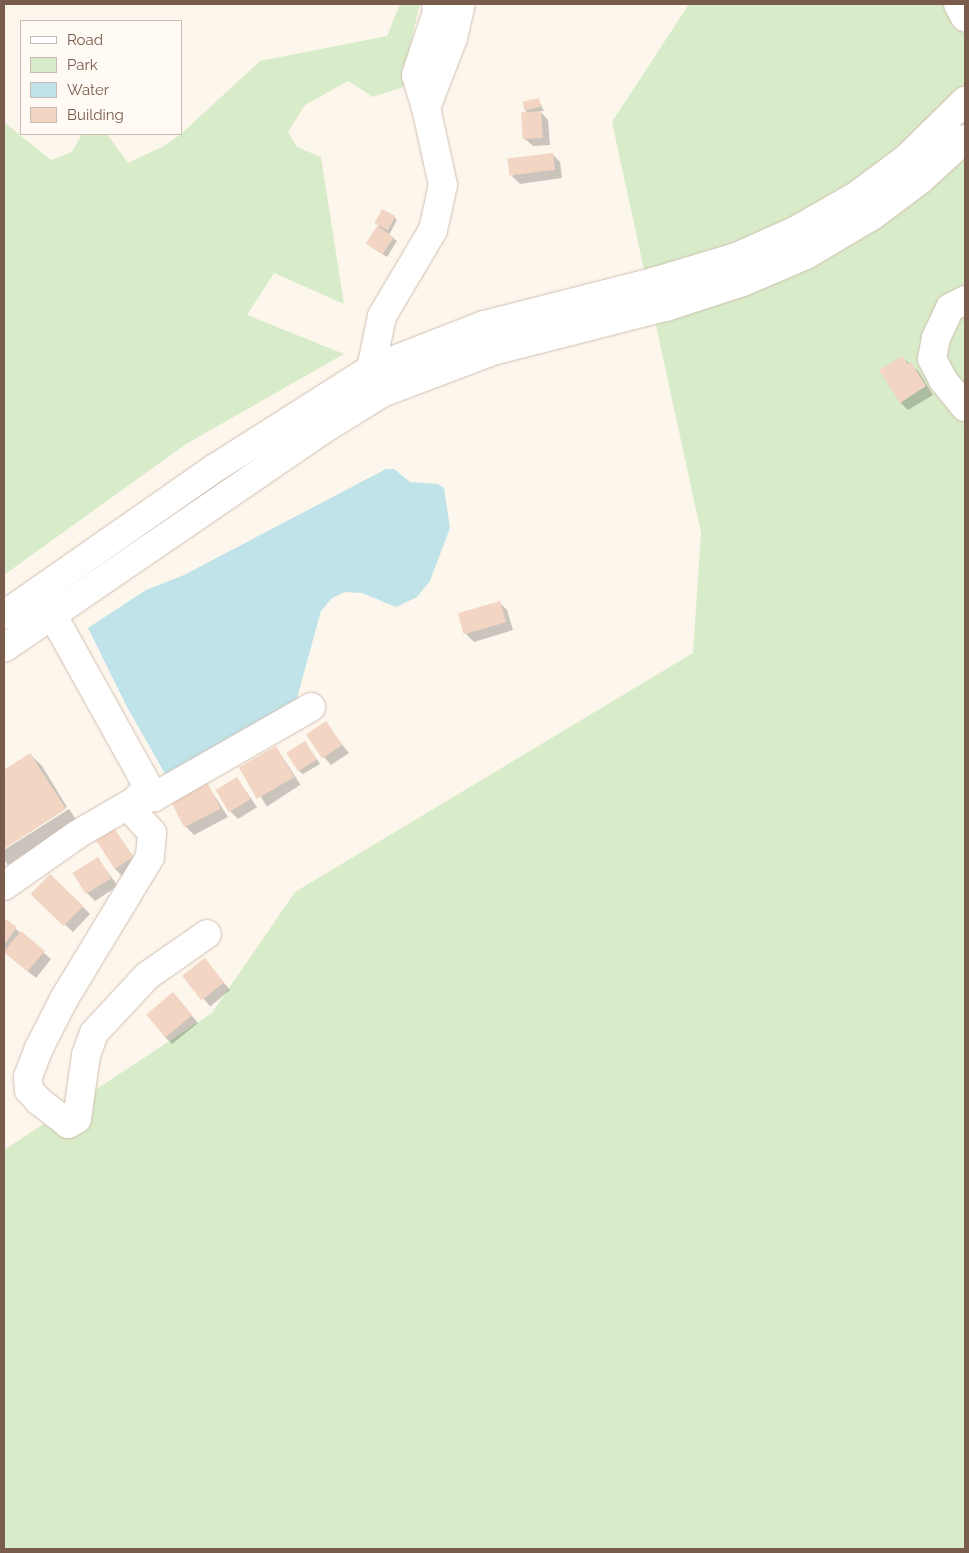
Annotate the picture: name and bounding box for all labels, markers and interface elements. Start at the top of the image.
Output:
legend [20,20,182,135]
text: Road [67,31,103,49]
text: Park [67,56,98,74]
text: Water [67,81,109,99]
text: Building [67,106,124,124]

